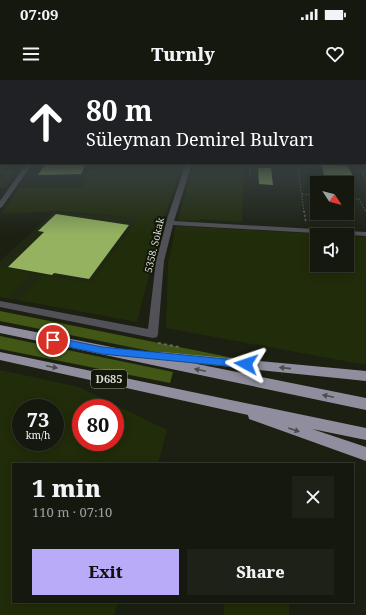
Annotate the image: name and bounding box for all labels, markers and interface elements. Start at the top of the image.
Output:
text: 07:09 [20,4,58,24]
text: Turnly [151,42,215,66]
icon: menu [20,43,42,65]
icon: heart [324,43,346,65]
text: 80 m [86,91,153,129]
icon: ahead [20,96,72,148]
text: Süleyman Demirel Bulvarı [86,127,313,151]
north arrow [310,176,354,220]
map controls [310,176,354,272]
street label: 5358. Sokak [141,216,167,274]
button: sound [310,228,354,272]
pin [36,323,70,357]
icon: arrive [42,329,64,351]
position arrow [225,343,267,385]
one-way arrow [46,364,58,370]
one-way arrow [279,365,291,372]
one-way arrow [194,367,207,373]
road number: D685 [91,370,127,388]
one-way arrow [322,393,334,399]
speed limit sign: 80 [72,399,124,451]
text: 73 [27,406,49,433]
one-way arrow [288,427,300,433]
text: km/h [26,428,50,442]
text: 1 min [32,471,101,504]
button: close [292,476,334,518]
text: 110 m · 07:10 [32,503,112,521]
button: Exit [32,549,179,595]
button: Share [187,549,334,595]

